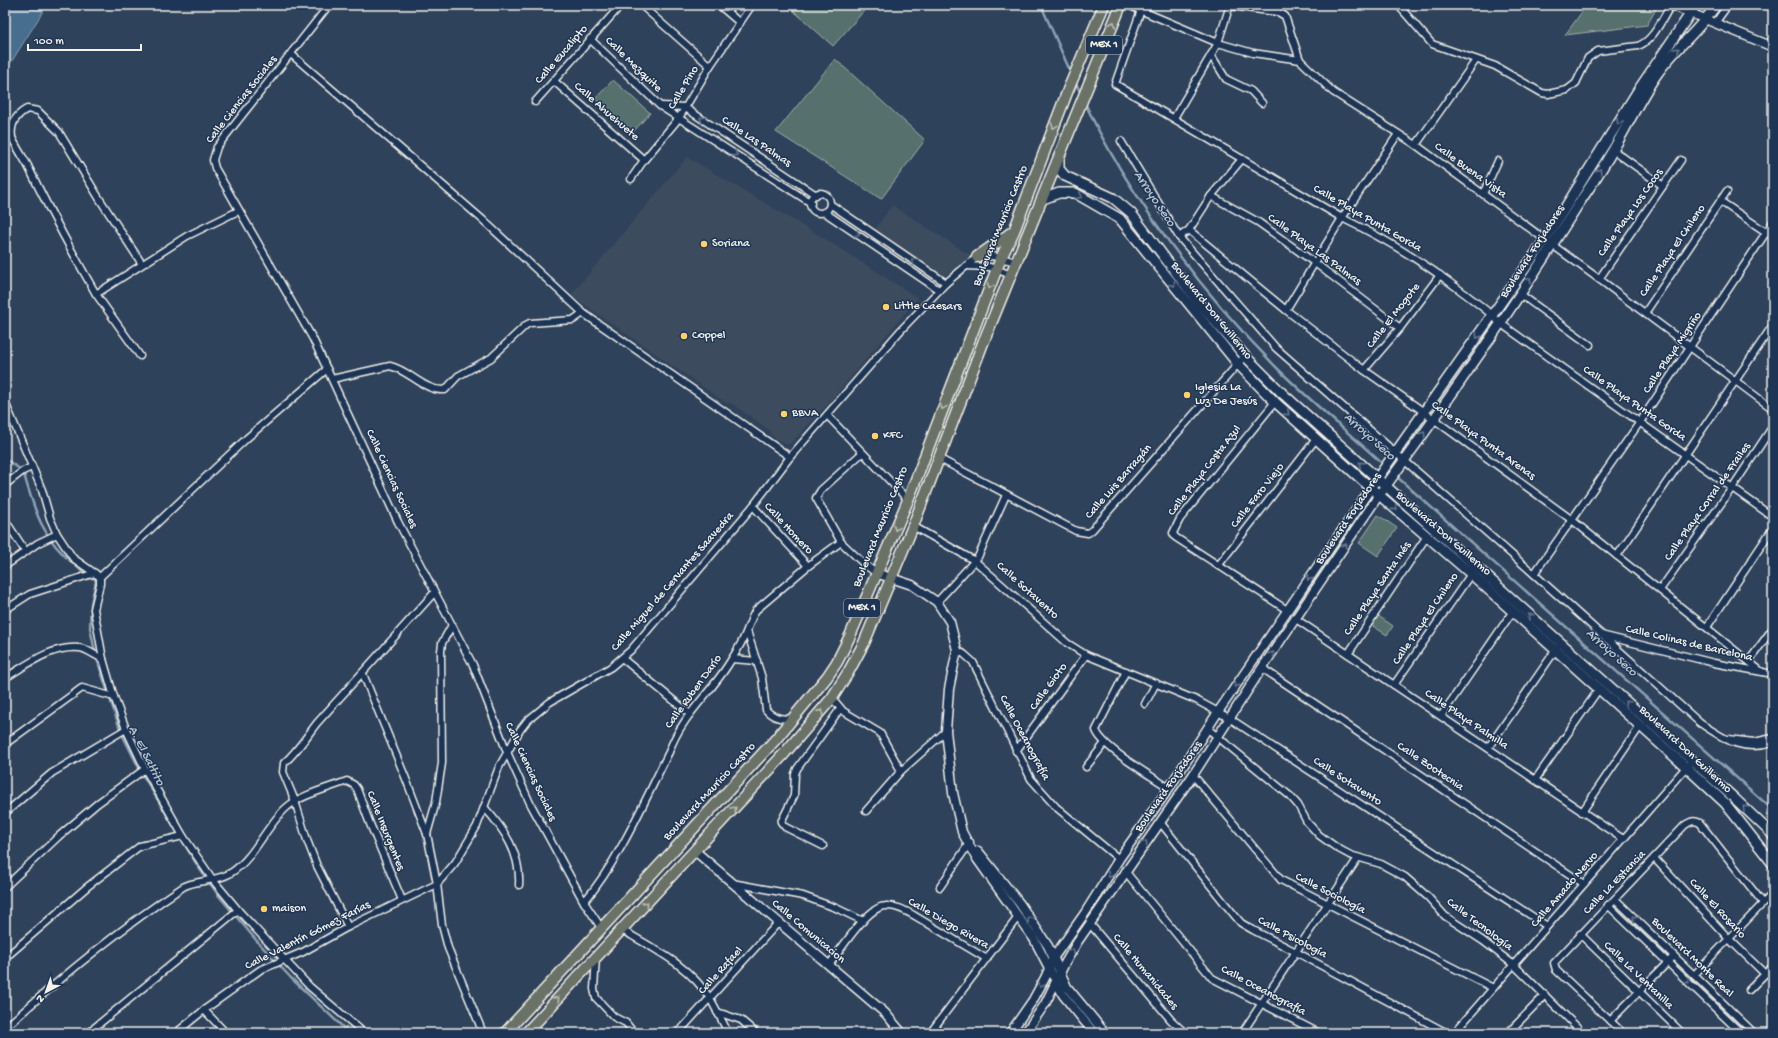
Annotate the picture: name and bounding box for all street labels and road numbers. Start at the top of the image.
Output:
street label: Calle Eucalipto [533,23,591,87]
street label: Calle Mezquite [602,34,665,96]
road number: MEX 1 [1086,36,1122,54]
street label: Calle Ciencias Sociales [203,53,281,147]
street label: Calle Pino [665,64,703,112]
street label: Calle Ahuehuete [570,80,642,145]
street label: Calle Las Palmas [718,113,794,171]
street label: Calle Buena Vista [1431,140,1509,202]
street label: Boulevard Mauricio Castro [970,164,1032,289]
street label: Calle Playa Los Cocos [1595,166,1667,260]
street label: Calle Playa Punta Gorda [1310,182,1424,256]
street label: Boulevard Forjadores [1497,202,1569,302]
street label: Calle Playa El Chileno [1637,202,1709,300]
street label: Calle Playa Las Palmas [1264,211,1364,289]
street label: Boulevard Don Guillermo [1167,258,1255,363]
street label: Calle El Mogote [1364,280,1424,351]
street label: Calle Playa Migriño [1641,310,1705,396]
street label: Calle Playa Punta Gorda [1580,363,1689,445]
street label: Calle Playa Punta Arenas [1428,398,1538,484]
street label: Calle Playa Costa Azul [1165,423,1245,519]
street label: Calle Ciencias Sociales [362,427,420,531]
street label: Calle Playa Corral de Frailes [1662,440,1755,564]
street label: Calle Luis Barragán [1083,442,1155,522]
street label: Calle Faro Viejo [1228,461,1288,531]
street label: Boulevard Mauricio Castro [850,465,912,590]
street label: Boulevard Forjadores [1312,470,1385,568]
street label: Boulevard Don Guillermo [1392,488,1494,579]
street label: Calle Homero [760,500,816,558]
street label: Calle Miguel de Cervantes Saavedra [609,509,738,654]
street label: Calle Playa Santa Inés [1341,539,1415,639]
street label: Calle Sotavento [993,559,1061,623]
street label: Calle Playa El Chileno [1390,570,1462,668]
road number: MEX 1 [844,599,880,617]
street label: Calle Colinas de Barcelona [1624,623,1754,665]
street label: Calle Ruben Darío [662,652,726,732]
street label: Calle Gioto [1027,661,1071,713]
street label: Calle Playa Palmilla [1422,687,1511,753]
street label: Calle Oceanografía [996,693,1052,783]
street label: Boulevard Don Guillermo [1635,703,1734,797]
street label: Calle Ciencias Sociales [501,720,559,824]
street label: Boulevard Forjadores [1132,738,1206,836]
street label: Calle Zootecnia [1394,739,1466,795]
street label: Boulevard Mauricio Castro [660,740,759,845]
street label: Calle Sotavento [1310,755,1384,809]
street label: Calle Insurgentes [363,789,408,873]
street label: Calle La Estancia [1581,848,1649,918]
street label: Calle Amado Nervo [1528,849,1602,931]
street label: Calle Sociología [1292,870,1368,918]
street label: Calle El Rosario [1686,876,1748,942]
street label: Calle Diego Rivera [905,895,991,953]
street label: Calle Tecnología [1443,896,1515,955]
street label: Calle Comunicacion [768,897,848,967]
street label: Calle Valentín Gómez Farías [243,898,374,974]
street label: Calle Psicología [1255,914,1329,962]
street label: Boulevard Monte Real [1647,914,1736,1001]
street label: Calle Humanidades [1109,931,1181,1013]
street label: Calle La Ventanilla [1600,939,1676,1013]
street label: Calle Rafael [696,944,746,998]
street label: Calle Oceanografía [1218,963,1308,1019]

